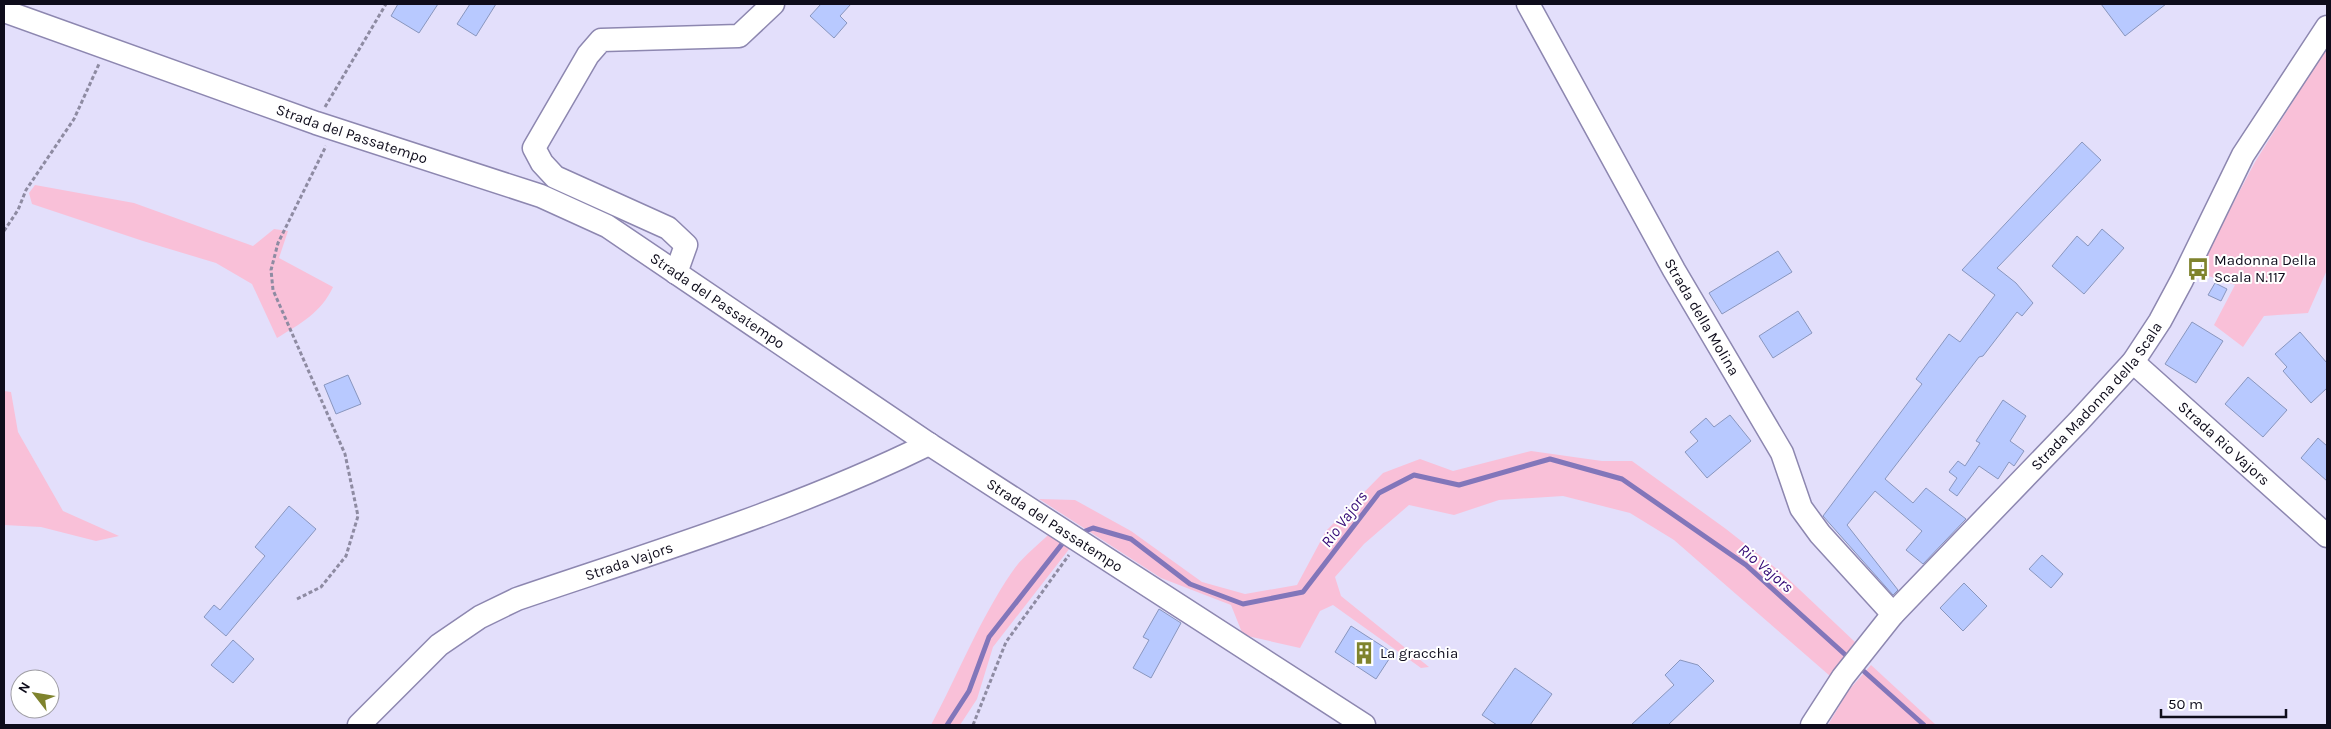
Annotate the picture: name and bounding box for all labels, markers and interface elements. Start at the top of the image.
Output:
street label: Strada del Passatempo [274,100,430,168]
street label: Strada del Passatempo [647,249,788,353]
place label: Madonna Della Scala N.117 [2214,251,2316,286]
street label: Strada della Molina [1660,255,1743,379]
bus stop icon: Madonna Della Scala N.117 [2185,256,2211,282]
street label: Strada Madonna della Scala [2027,318,2166,474]
street label: Strada Rio Vajors [2174,398,2273,489]
street label: Strada del Passatempo [983,475,1126,576]
water label: Rio Vajors [1317,487,1372,551]
street label: Strada Vajors [583,538,675,585]
water label: Rio Vajors [1735,540,1798,597]
building icon: La gracchia [1351,640,1377,666]
place label: La gracchia [1380,644,1458,662]
north arrow [10,669,60,719]
text: N [14,679,34,696]
scale bar [2161,686,2286,718]
text: 50 m [2168,695,2203,713]

